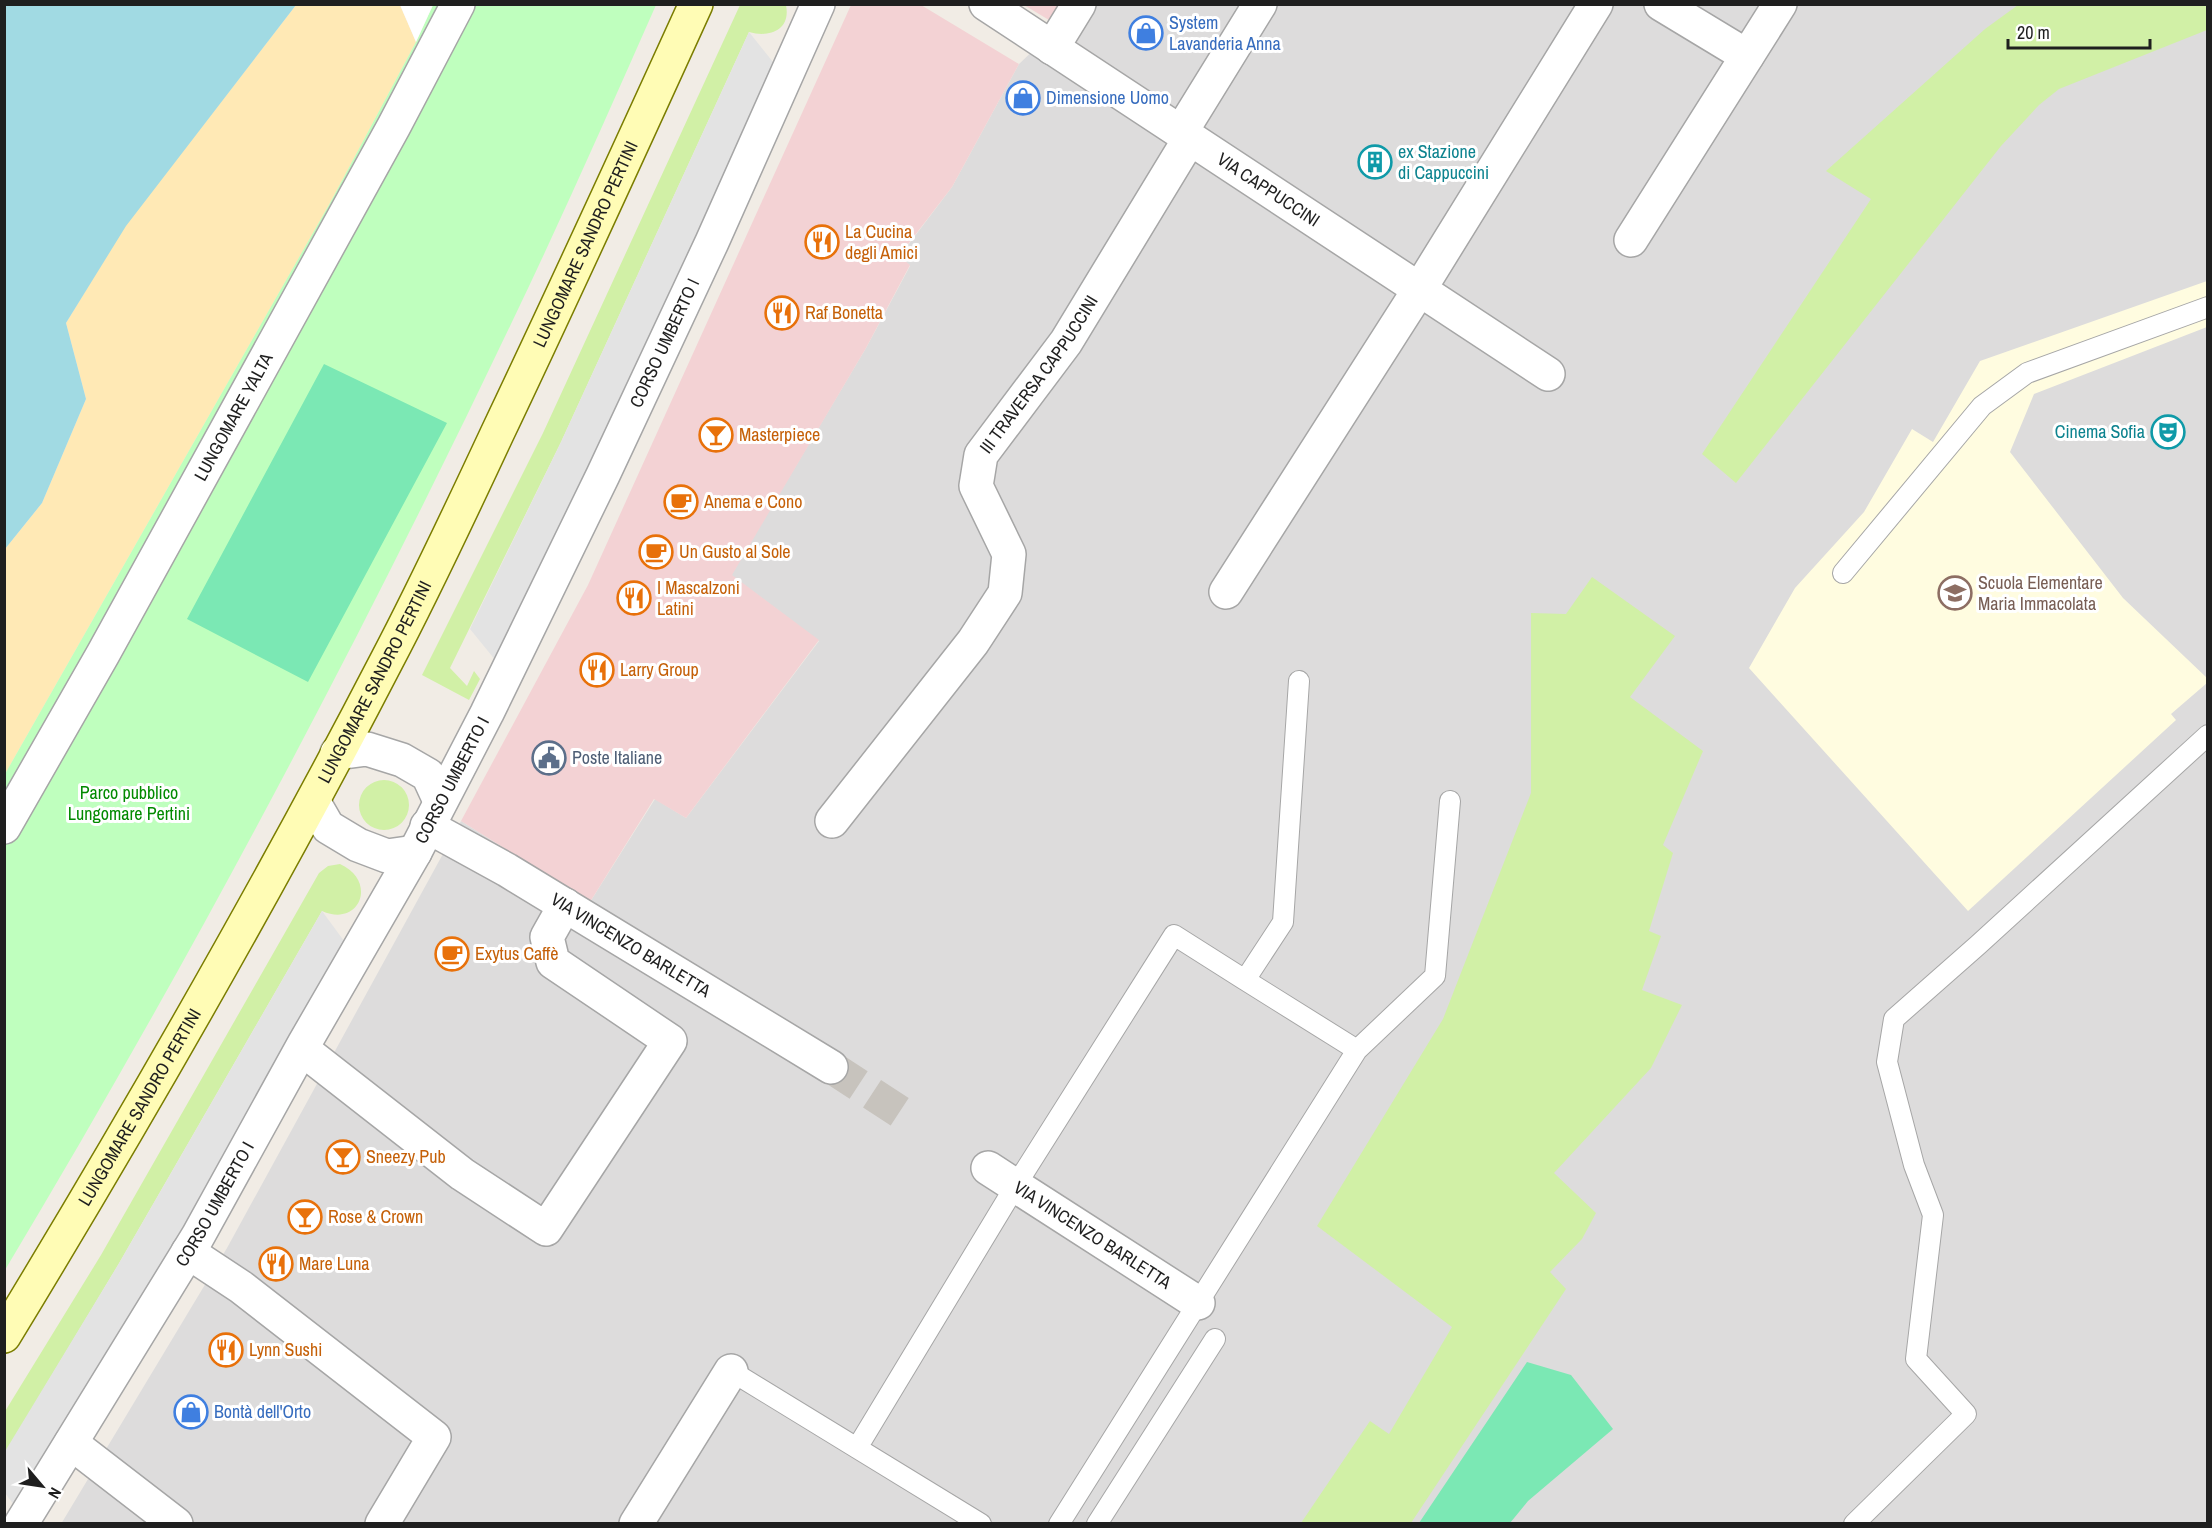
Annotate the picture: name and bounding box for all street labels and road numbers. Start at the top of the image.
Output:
street label: LUNGOMARE SANDRO PERTINI [527,137,644,351]
street label: VIA CAPPUCCINI [1212,147,1325,232]
street label: CORSO UMBERTO I [623,274,705,412]
street label: III TRAVERSA CAPPUCCINI [974,290,1104,458]
street label: LUNGOMARE YALTA [188,348,279,485]
street label: LUNGOMARE SANDRO PERTINI [311,577,437,787]
street label: CORSO UMBERTO I [408,712,495,848]
street label: VIA VINCENZO BARLETTA [546,887,716,1003]
street label: LUNGOMARE SANDRO PERTINI [72,1004,207,1210]
street label: CORSO UMBERTO I [169,1137,260,1271]
street label: VIA VINCENZO BARLETTA [1009,1175,1176,1295]

